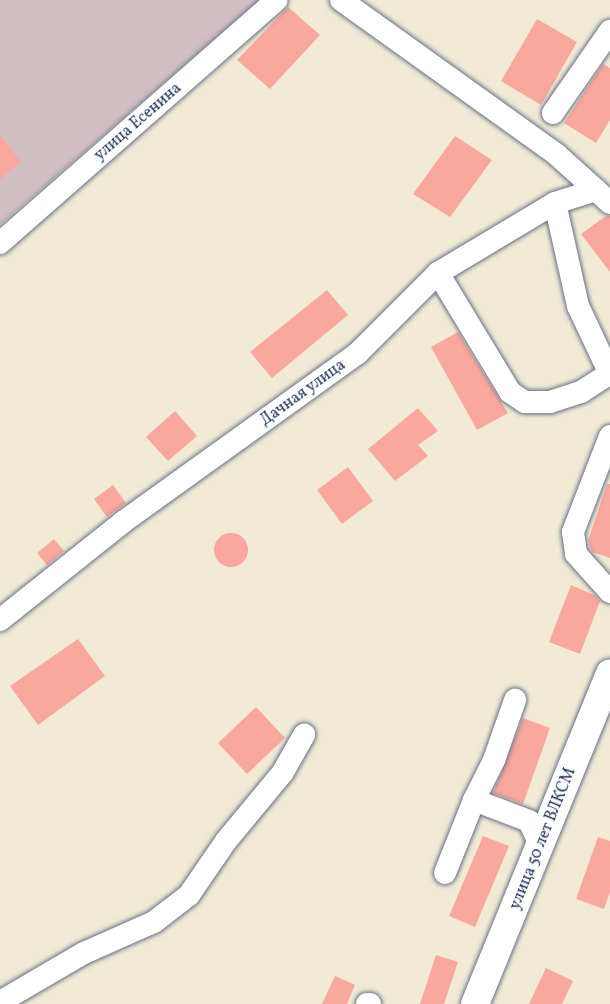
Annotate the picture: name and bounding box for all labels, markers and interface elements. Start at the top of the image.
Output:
street label: улица Есенина [90,79,186,165]
street label: Дачная улица [256,355,350,431]
street label: улица 50 лет ВЛКСМ [506,765,580,913]

